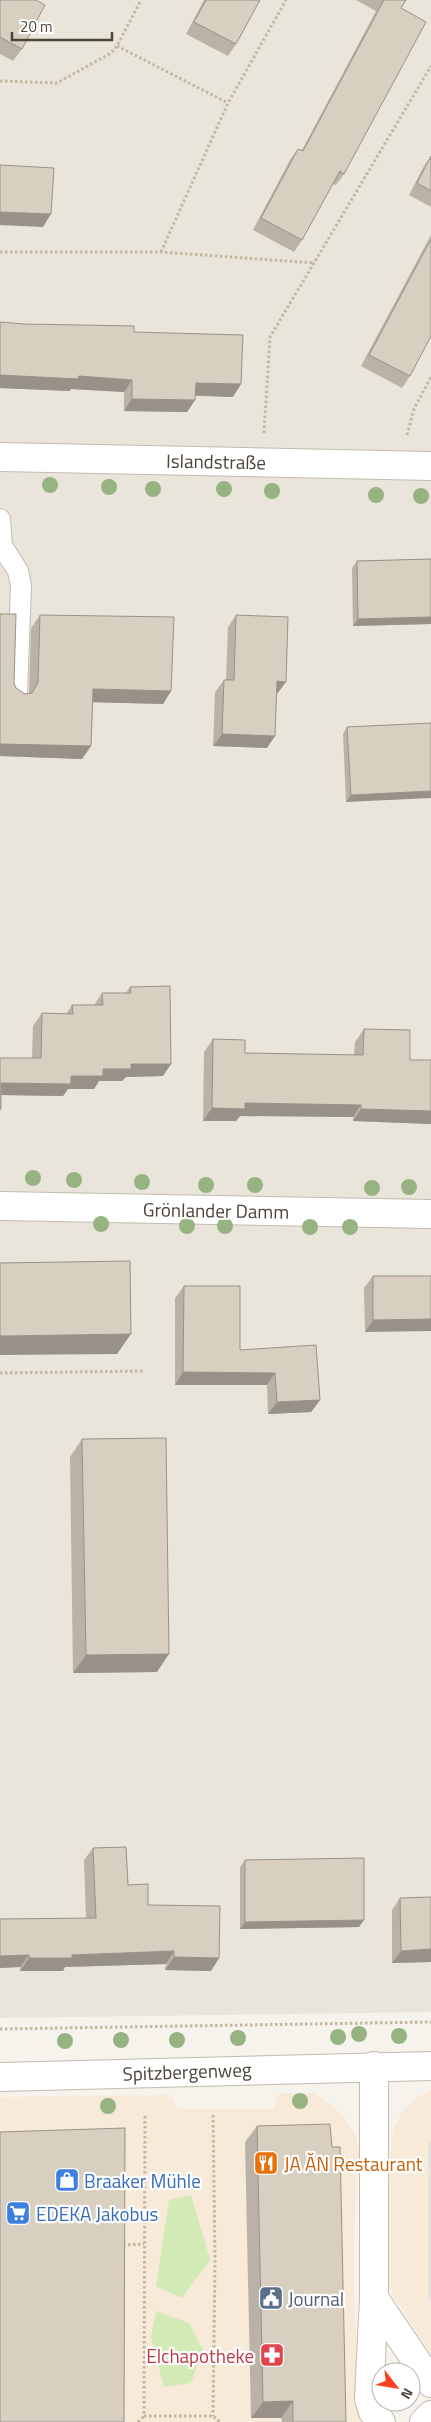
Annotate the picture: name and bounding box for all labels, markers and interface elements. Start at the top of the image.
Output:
scale bar [12,10,112,42]
text: 20 m [20,15,53,38]
street label: Islandstraße [166,446,266,476]
street label: Grönlander Damm [143,1194,289,1226]
street label: Spitzbergenweg [122,2054,252,2088]
place label: JA ĂN Restaurant [284,2149,423,2178]
restaurant icon: JA ĂN Restaurant [253,2150,279,2176]
place label: Braaker Mühle [84,2166,201,2195]
shop icon: Braaker Mühle [54,2167,80,2193]
place label: EDEKA Jakobus [36,2199,159,2228]
supermarket icon: EDEKA Jakobus [5,2200,31,2226]
place label: Journal [288,2284,344,2313]
public building icon: Journal [258,2285,284,2311]
place label: Elchapotheke [146,2341,254,2370]
pharmacy icon: Elchapotheke [259,2342,285,2368]
north arrow [371,2362,421,2412]
text: N [396,2384,419,2404]

